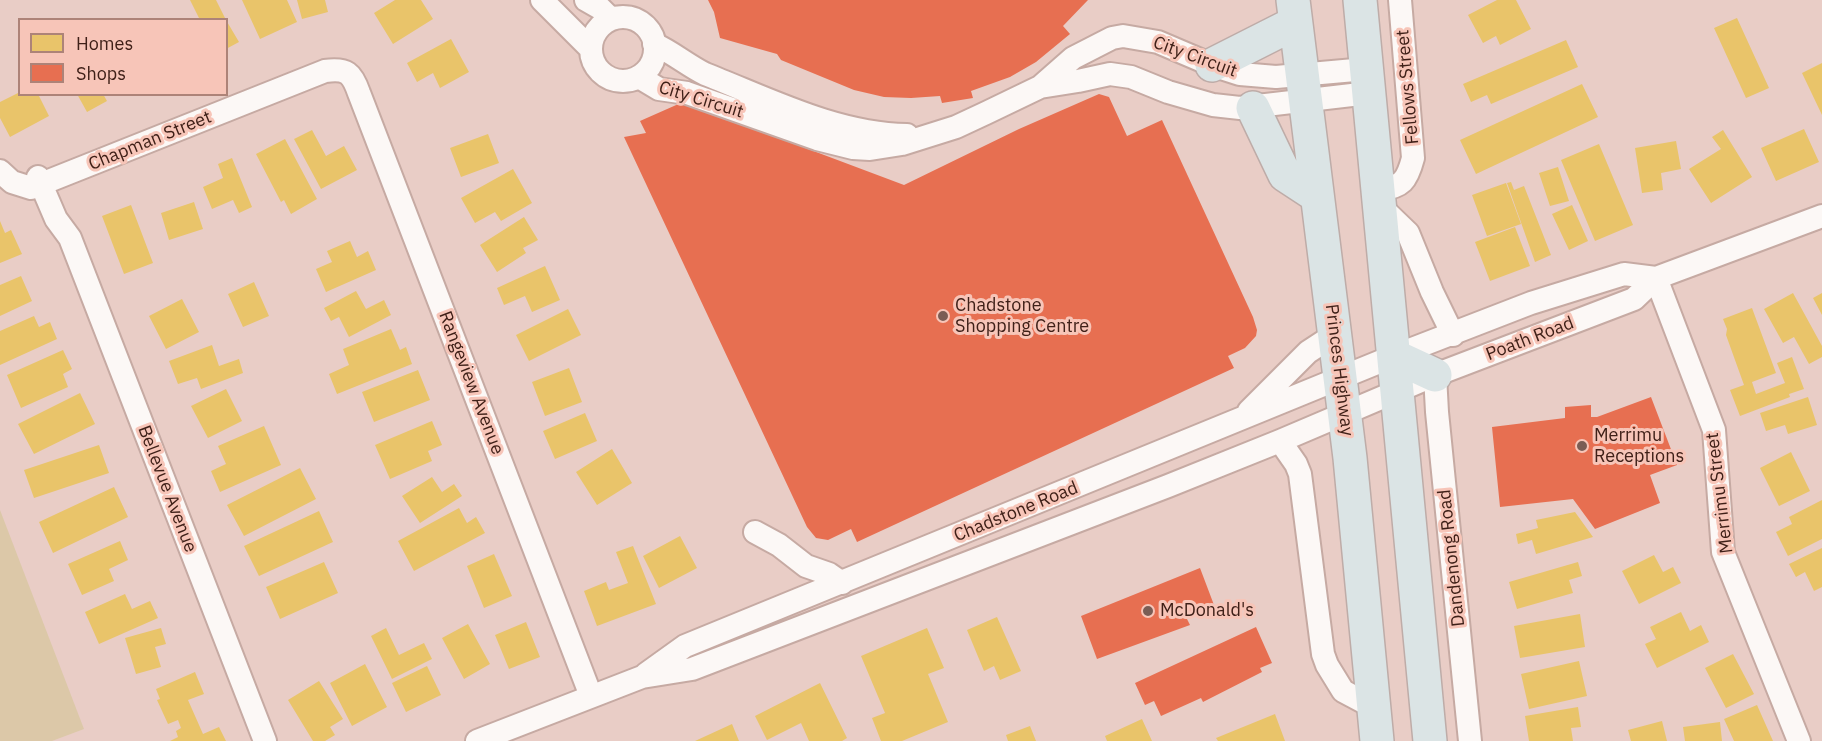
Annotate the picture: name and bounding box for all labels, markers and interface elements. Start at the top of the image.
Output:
legend [18,18,228,96]
street label: Fellows Street [1392,29,1424,145]
text: Homes [76,32,133,55]
street label: City Circuit [1150,32,1240,82]
text: Shops [76,62,126,85]
street label: City Circuit [656,77,746,123]
street label: Chapman Street [85,107,215,175]
place label: Chadstone Shopping Centre [955,295,1089,338]
street label: Princes Highway [1320,303,1358,437]
street label: Rangeview Avenue [434,308,508,458]
marker: Chadstone Shopping Centre [936,309,950,323]
street label: Poath Road [1483,312,1577,366]
street label: Bellevue Avenue [133,422,201,556]
place label: Merrimu Receptions [1594,425,1684,468]
street label: Merrimu Street [1702,431,1738,555]
marker: Merrimu Receptions [1575,439,1589,453]
street label: Chadstone Road [951,477,1081,547]
street label: Dandenong Road [1434,488,1470,628]
place label: McDonald's [1160,600,1254,622]
marker: McDonald's [1141,604,1155,618]

